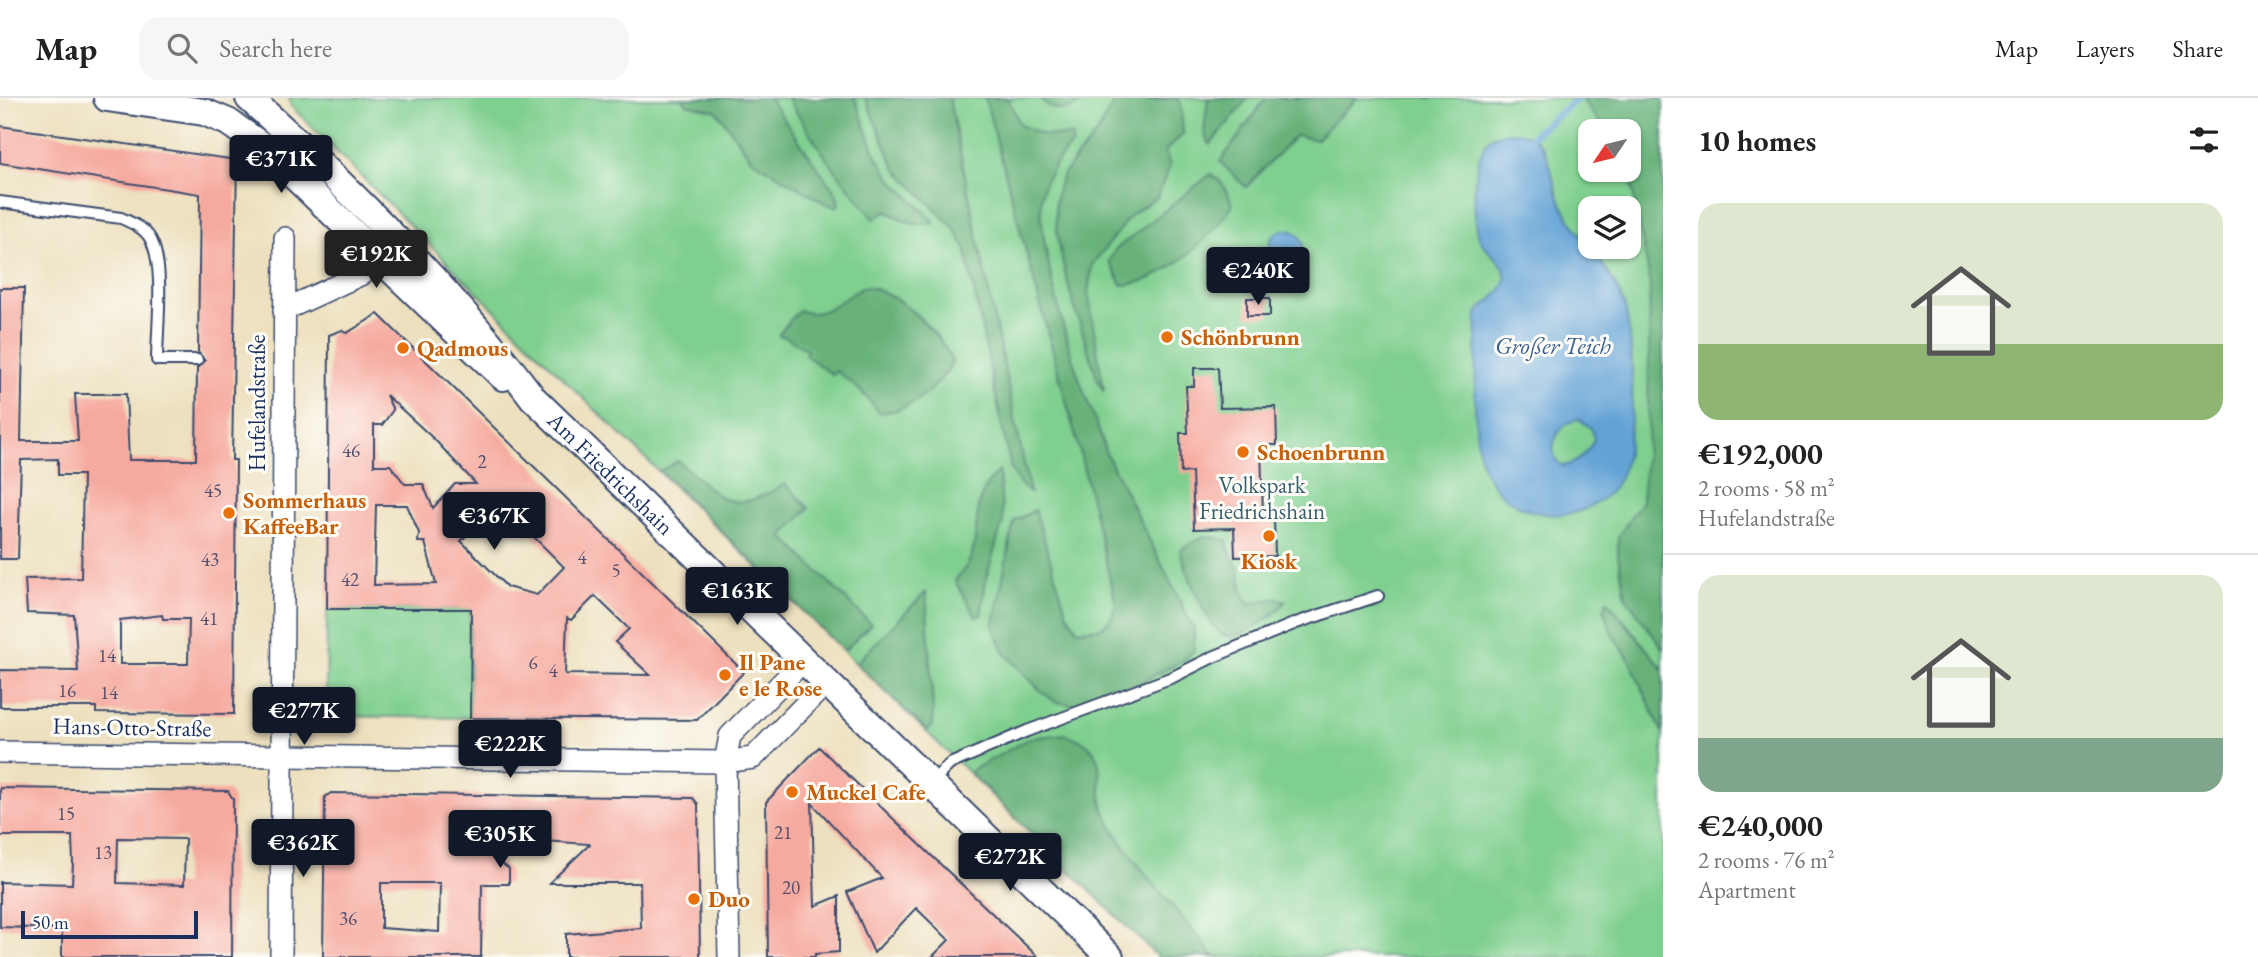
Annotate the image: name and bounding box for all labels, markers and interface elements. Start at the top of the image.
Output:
search box [139,17,629,80]
text: Map [35,27,97,70]
icon: search [163,29,201,67]
text: Search here [219,31,332,65]
text: Map [1995,33,2038,64]
text: Layers [2076,33,2135,64]
text: Share [2173,33,2223,64]
north arrow [1578,119,1642,182]
map controls [1578,119,1641,259]
text: 10 homes [1698,121,1816,160]
icon: filters [2185,121,2223,159]
pin: €371K [232,136,330,195]
text: €371K [245,143,317,173]
button: layers [1578,196,1641,259]
pin: €192K [327,230,425,290]
text: €192K [340,238,412,268]
pin: €240K [1209,248,1307,307]
icon: home [1898,248,2024,374]
text: €240K [1222,255,1294,285]
place label: Schönbrunn [1181,322,1300,352]
marker: Schönbrunn [1159,329,1175,345]
water label: Großer Teich [1495,330,1611,361]
place label: Qadmous [417,333,508,363]
street label: Hufelandstraße [242,334,272,472]
marker: Qadmous [395,340,411,356]
street label: Am Friedrichshain [540,405,680,541]
text: €192,000 [1698,434,1823,473]
place label: Schoenbrunn [1257,437,1385,467]
house number: 46 [342,438,360,463]
marker: Schoenbrunn [1235,444,1251,460]
house number: 2 [477,449,487,474]
park label: Volkspark Friedrichshain [1199,470,1325,526]
text: 2 rooms · 58 m² [1698,473,1835,503]
house number: 45 [204,478,222,503]
place label: Sommerhaus KaffeeBar [243,485,366,541]
pin: €367K [445,492,543,552]
text: €367K [458,500,530,530]
text: Hufelandstraße [1698,503,1835,533]
marker: Sommerhaus KaffeeBar [221,505,237,521]
marker: Kiosk [1261,528,1277,544]
house number: 4 [577,545,587,570]
place label: Kiosk [1241,546,1298,576]
house number: 43 [201,547,219,572]
house number: 5 [611,558,621,583]
house number: 42 [341,567,359,592]
pin: €163K [688,568,786,627]
text: €163K [701,575,773,605]
house number: 41 [200,606,218,631]
icon: home [1898,620,2024,746]
house number: 14 [98,643,117,668]
place label: Il Pane e le Rose [739,647,823,703]
house number: 6 [528,650,538,675]
house number: 4 [548,658,558,683]
marker: Il Pane e le Rose [717,667,733,683]
house number: 16 [58,678,76,703]
house number: 14 [100,680,119,705]
pin: €277K [255,688,353,747]
text: €277K [268,695,340,725]
street label: Hans-Otto-Straße [52,711,212,743]
pin: €222K [461,720,559,780]
text: €222K [474,728,546,758]
place label: Muckel Cafe [806,777,926,807]
marker: Muckel Cafe [784,784,800,800]
house number: 15 [57,801,75,826]
text: €240,000 [1698,806,1823,845]
pin: €305K [451,810,549,870]
text: €305K [464,818,536,848]
pin: €362K [254,820,352,879]
house number: 21 [774,820,792,845]
text: €362K [267,827,339,857]
pin: €272K [961,834,1059,893]
house number: 13 [94,840,112,865]
text: €272K [974,841,1046,871]
text: 2 rooms · 76 m² [1698,845,1835,875]
house number: 20 [782,875,800,900]
text: Apartment [1698,875,1796,905]
place label: Duo [708,884,750,914]
marker: Duo [686,891,702,907]
house number: 36 [339,906,357,931]
scale bar [21,908,198,940]
text: 50 m [32,910,69,935]

